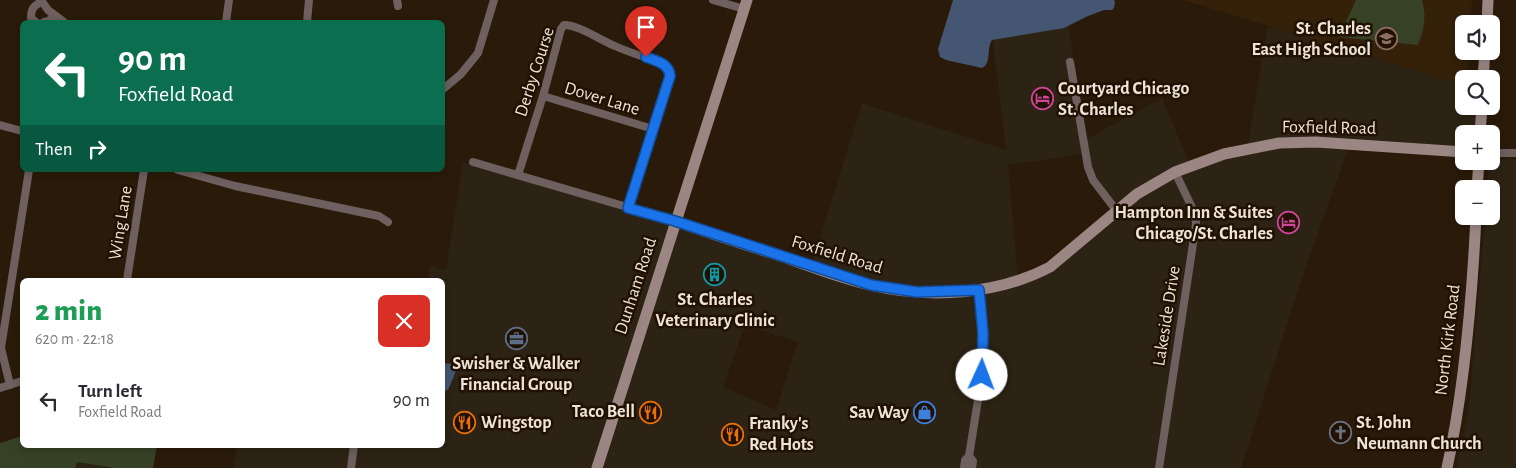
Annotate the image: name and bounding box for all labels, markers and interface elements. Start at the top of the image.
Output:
pin [625,6,667,57]
icon: arrive [632,13,660,41]
map controls [1455,15,1500,225]
button: sound [1455,15,1500,60]
place label: St. Charles East High School [1252,20,1371,59]
street label: Derby Course [512,25,558,119]
school or university icon: St. Charles East High School [1375,27,1399,51]
icon: left [35,40,100,105]
text: 90 m [118,42,187,77]
button: search [1455,70,1500,115]
street label: Dover Lane [562,79,642,119]
place label: Courtyard Chicago St. Charles [1058,80,1189,119]
text: Foxfield Road [118,83,233,105]
hotel icon: Courtyard Chicago St. Charles [1030,87,1054,111]
street label: Foxfield Road [1282,118,1376,138]
button: + [1455,125,1500,170]
icon: right [83,135,111,163]
text: Then [35,140,73,159]
button: − [1455,180,1500,225]
street label: Wing Lane [106,185,136,261]
place label: Hampton Inn & Suites Chicago/St. Charles [1115,204,1273,243]
hotel icon: Hampton Inn & Suites Chicago/St. Charles [1277,211,1301,235]
street label: Foxfield Road [789,233,885,277]
street label: Dunham Road [612,235,660,337]
building icon: St. Charles Veterinary Clinic [703,263,727,287]
street label: Lakeside Drive [1150,265,1184,367]
street label: North Kirk Road [1432,284,1464,396]
place label: St. Charles Veterinary Clinic [656,291,774,330]
button: close [378,295,430,347]
text: 2 min [35,296,102,326]
office icon: Swisher & Walker Financial Group [504,327,528,351]
text: 620 m · 22:18 [35,331,114,347]
position arrow [955,348,1007,400]
place label: Swisher & Walker Financial Group [452,355,580,394]
text: Turn left [78,382,142,401]
icon: left [35,387,63,415]
text: 90 m [393,391,430,410]
restaurant icon: Taco Bell [639,400,663,424]
shop icon: Sav Way [913,401,937,425]
place label: Taco Bell [572,403,635,421]
text: Foxfield Road [78,404,162,420]
place label: Sav Way [849,404,910,422]
restaurant icon: Wingstop [453,411,477,435]
place label: Wingstop [481,414,552,432]
place label: St. John Neumann Church [1356,414,1482,453]
place label: Franky's Red Hots [749,415,814,454]
church icon: St. John Neumann Church [1328,421,1352,445]
restaurant icon: Franky's Red Hots [721,422,745,446]

